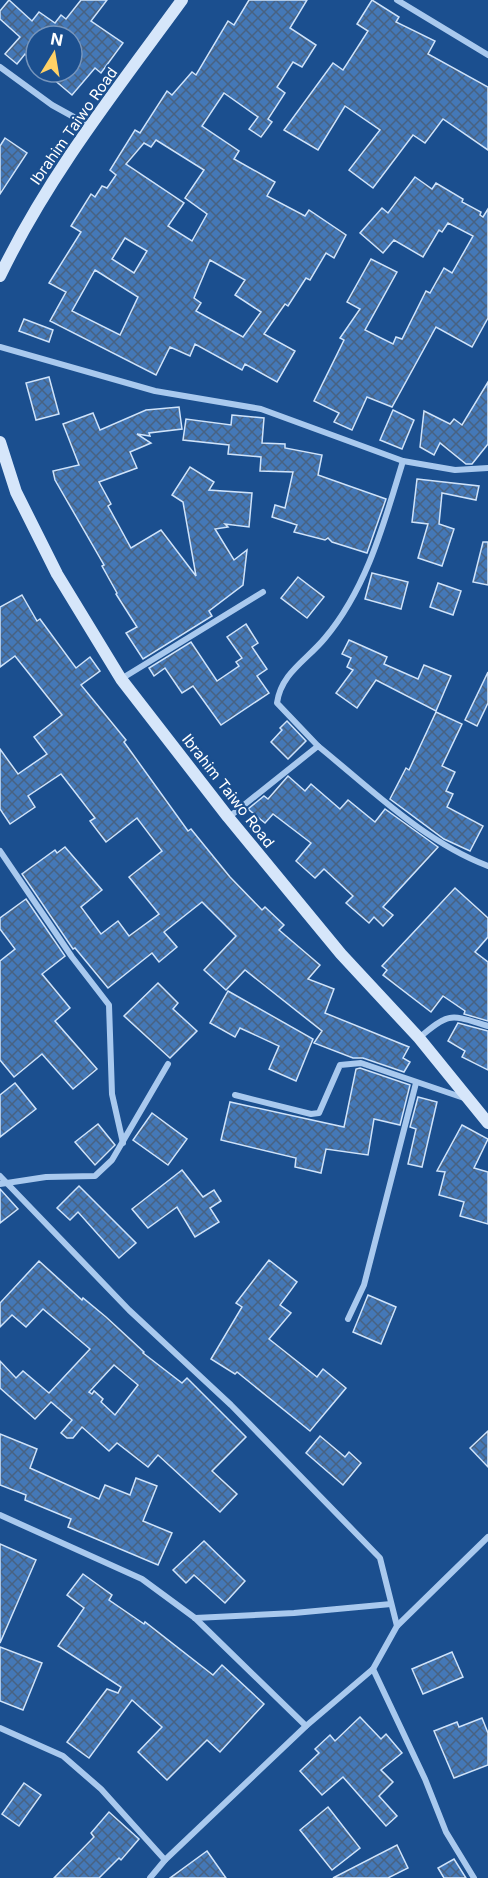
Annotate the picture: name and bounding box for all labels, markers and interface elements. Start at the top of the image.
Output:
north arrow [24,24,84,84]
text: N [49,28,65,50]
street label: Ibrahim Taiwo Road [26,63,121,188]
street label: Ibrahim Taiwo Road [178,730,279,851]

